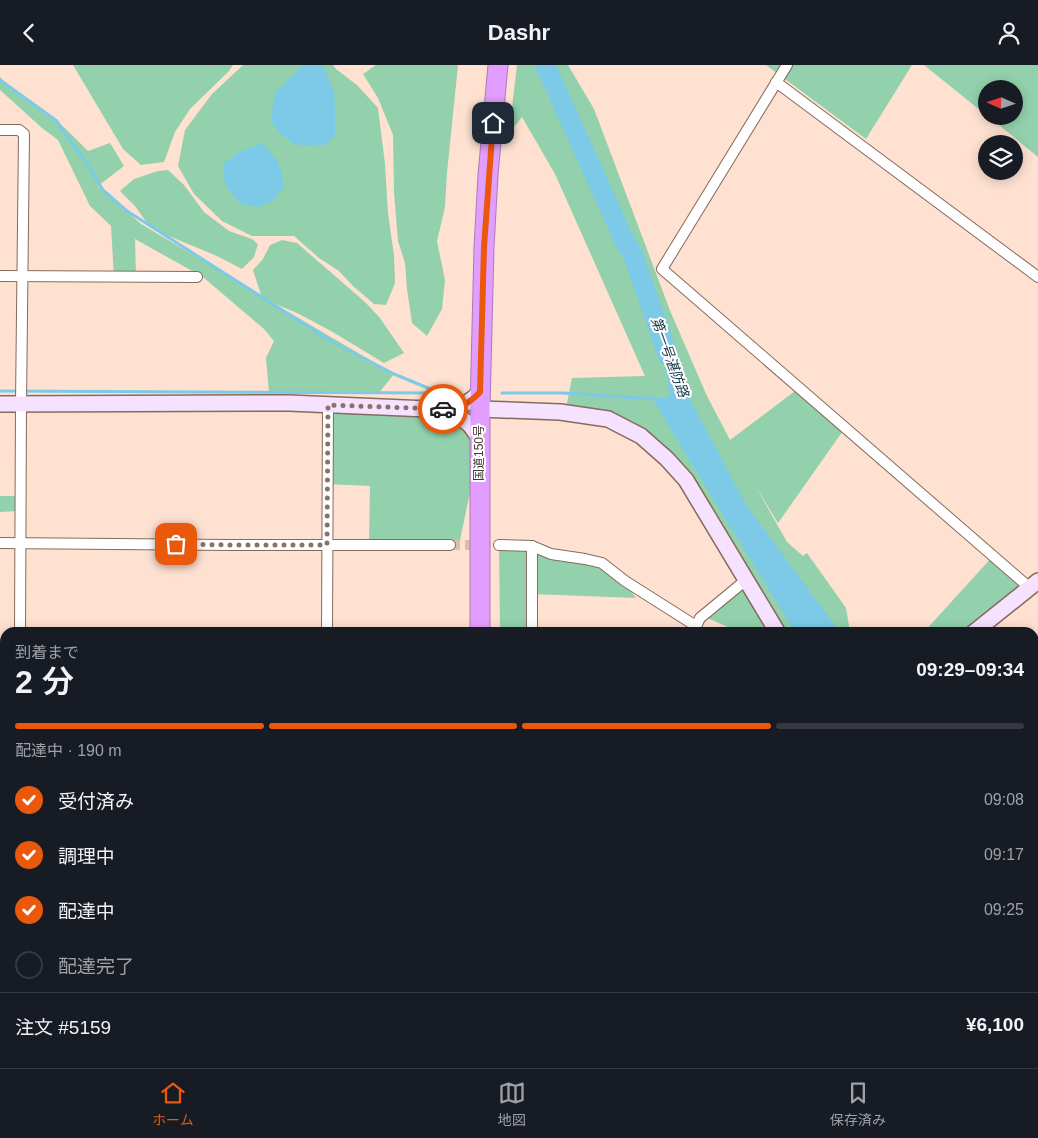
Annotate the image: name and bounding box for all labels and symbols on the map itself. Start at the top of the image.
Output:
north arrow [978,80,1022,125]
pin [472,102,514,144]
water label: 第一号湛防路 [648,315,692,400]
courier [418,384,468,434]
street label: 国道150号 [472,425,486,481]
pin [155,523,197,565]

